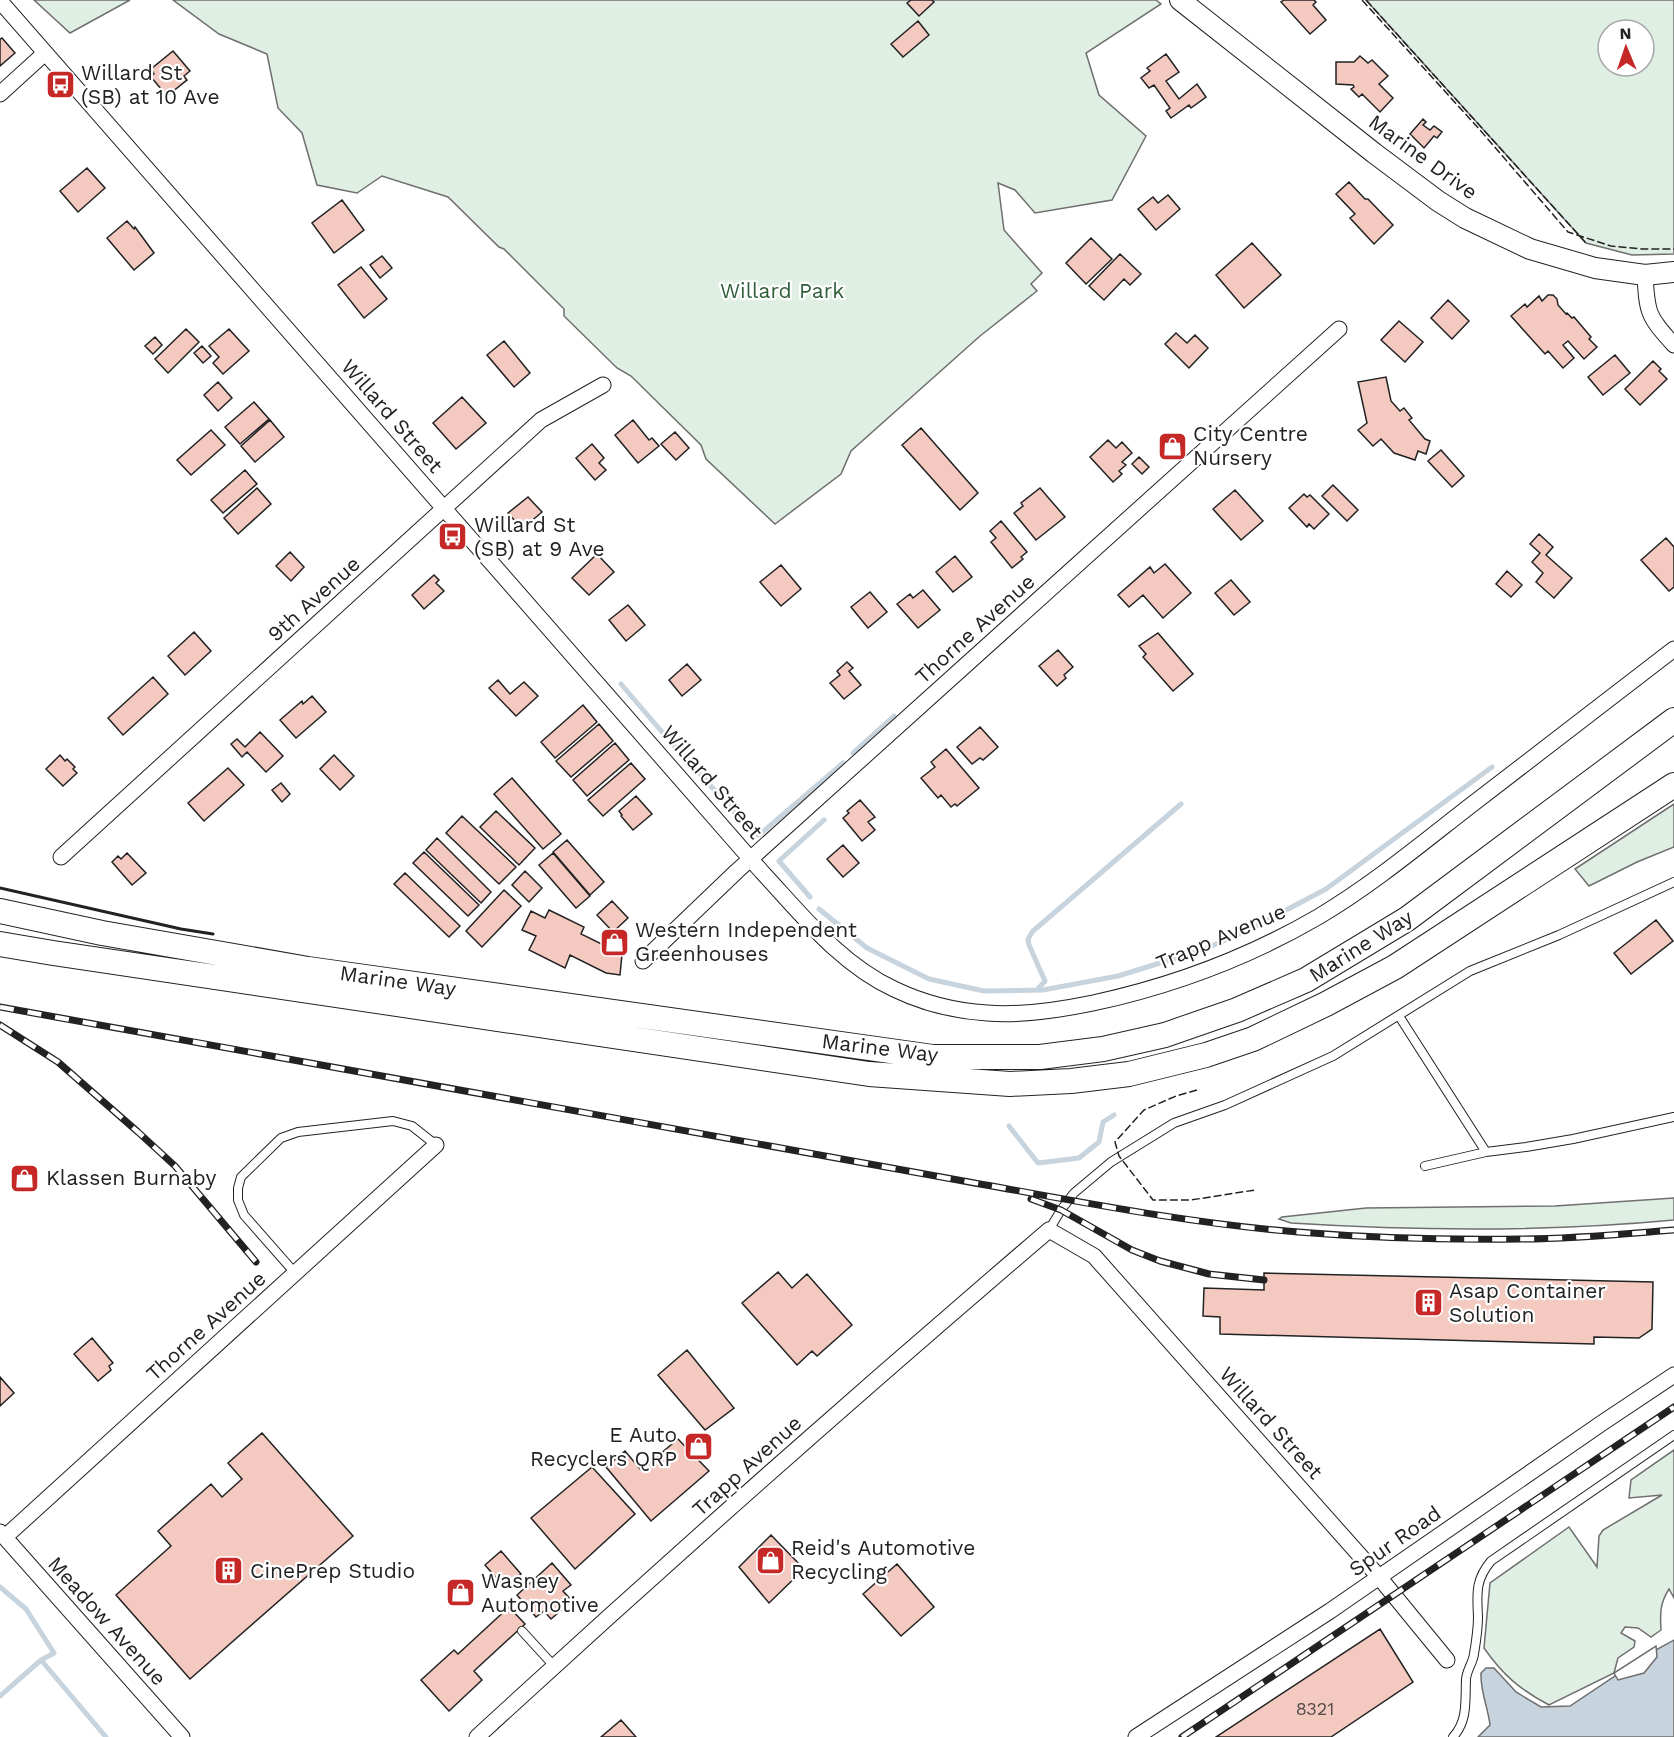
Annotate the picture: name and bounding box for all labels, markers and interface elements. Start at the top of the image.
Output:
north arrow [1596,18,1656,78]
text: N [1619,24,1632,43]
place label: Willard St (SB) at 10 Ave [81,60,220,109]
bus stop icon: Willard St (SB) at 10 Ave [44,69,76,101]
street label: Marine Drive [1364,109,1483,204]
park label: Willard Park [720,278,844,303]
street label: Willard Street [336,354,449,478]
place label: City Centre Nursery [1193,421,1308,470]
shop icon: City Centre Nursery [1156,430,1188,462]
place label: Willard St (SB) at 9 Ave [474,512,605,561]
bus stop icon: Willard St (SB) at 9 Ave [437,521,469,553]
street label: 9th Avenue [262,551,365,647]
street label: Thorne Avenue [910,568,1040,689]
street label: Willard Street [656,720,769,844]
street label: Trapp Avenue [1152,898,1289,975]
street label: Marine Way [1304,904,1417,987]
place label: Western Independent Greenhouses [635,917,857,966]
shop icon: Western Independent Greenhouses [598,926,630,958]
street label: Marine Way [338,960,458,1001]
street label: Marine Way [820,1028,940,1067]
shop icon: Klassen Burnaby [9,1162,41,1194]
place label: Klassen Burnaby [46,1165,216,1190]
street label: Thorne Avenue [141,1265,271,1386]
place label: Asap Container Solution [1449,1278,1606,1327]
building icon: Asap Container Solution [1412,1287,1444,1319]
street label: Willard Street [1214,1361,1328,1484]
street label: Trapp Avenue [687,1410,806,1521]
place label: E Auto Recyclers QRP [530,1422,677,1471]
shop icon: E Auto Recyclers QRP [682,1431,714,1463]
street label: Spur Road [1344,1500,1445,1581]
place label: Reid's Automotive Recycling [791,1535,975,1584]
shop icon: Reid's Automotive Recycling [754,1544,786,1576]
street label: Meadow Avenue [43,1551,172,1690]
building icon: CinePrep Studio [213,1555,245,1587]
place label: CinePrep Studio [250,1558,415,1583]
place label: Wasney Automotive [481,1568,599,1617]
shop icon: Wasney Automotive [444,1577,476,1609]
house number: 8321 [1296,1698,1334,1719]

